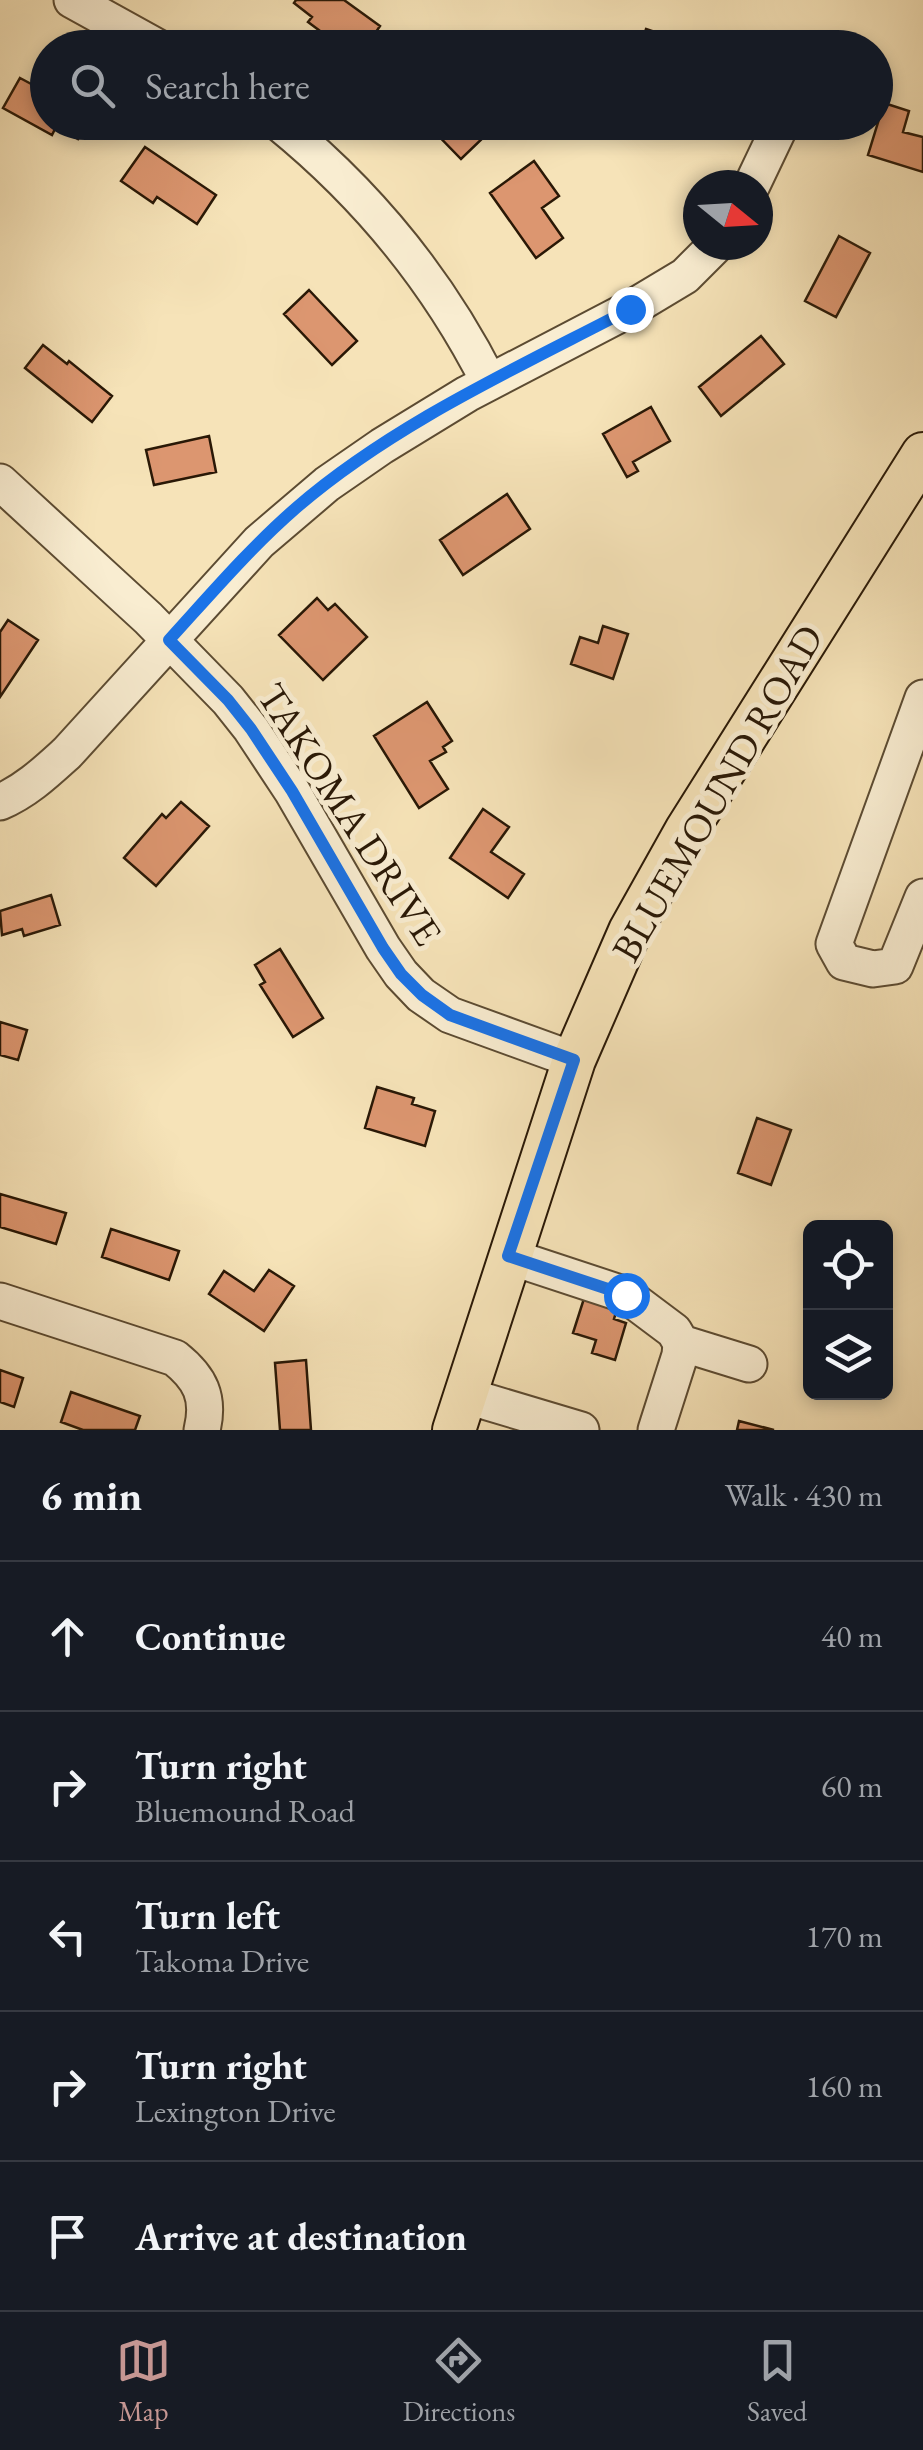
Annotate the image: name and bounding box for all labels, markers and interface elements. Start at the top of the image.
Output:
search box [30,30,893,140]
icon: search [65,58,120,113]
text: Search here [145,61,310,110]
north arrow [683,170,773,260]
route end [608,287,654,333]
street label: BLUEMOUND ROAD [599,615,835,971]
street label: TAKOMA DRIVE [246,673,454,955]
map controls [803,1220,893,1400]
button: locate [803,1220,893,1310]
route start [604,1273,650,1319]
button: layers [803,1310,893,1400]
text: 6 min [40,1468,142,1523]
text: Walk · 430 m [725,1474,883,1516]
icon: ahead [40,1609,95,1664]
text: Continue [135,1612,286,1661]
text: 40 m [821,1615,883,1657]
text: Turn right [135,1741,307,1790]
icon: right [40,1759,95,1814]
text: 60 m [821,1765,883,1807]
text: Bluemound Road [135,1790,355,1832]
text: Turn left [135,1891,280,1940]
icon: left [40,1909,95,1964]
text: 170 m [806,1915,883,1957]
text: Takoma Drive [135,1940,309,1982]
text: Turn right [135,2041,307,2090]
icon: right [40,2059,95,2114]
text: 160 m [806,2065,883,2107]
text: Lexington Drive [135,2090,336,2132]
icon: arrive [40,2209,95,2264]
text: Arrive at destination [135,2212,467,2261]
tab: Map [116,2333,171,2429]
tab: Directions [403,2333,515,2429]
tab: Saved [747,2333,807,2429]

